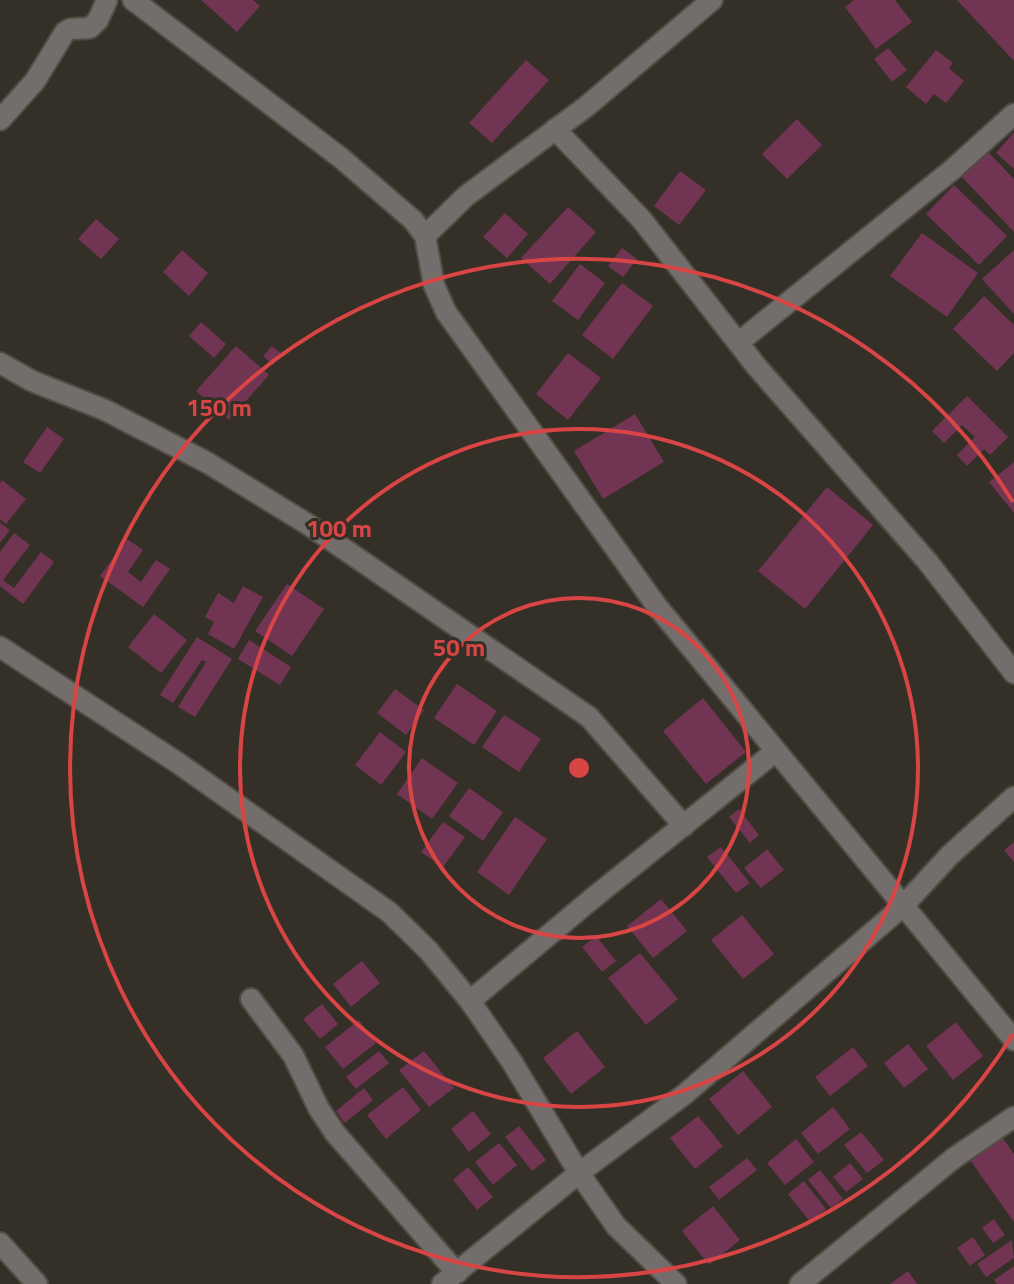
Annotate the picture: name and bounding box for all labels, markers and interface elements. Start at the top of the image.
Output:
text: 150 m [186,389,252,425]
text: 100 m [306,510,372,546]
text: 50 m [433,629,485,665]
centre of rings [565,754,593,782]

